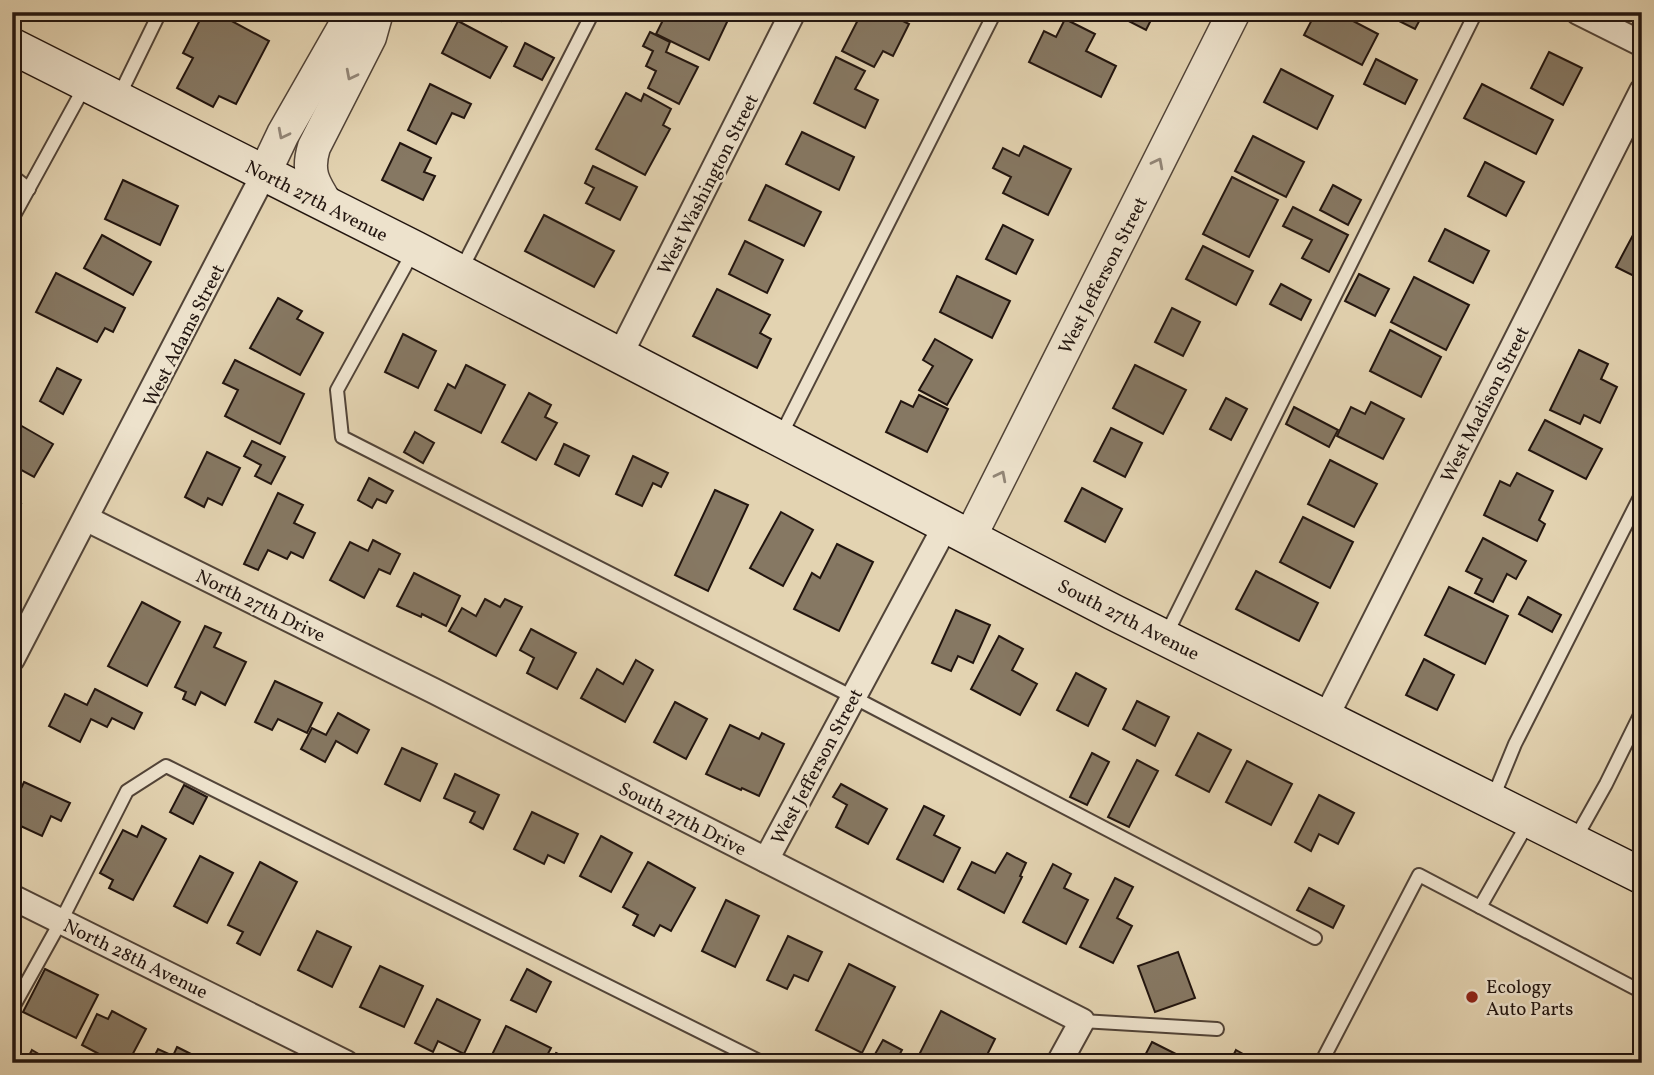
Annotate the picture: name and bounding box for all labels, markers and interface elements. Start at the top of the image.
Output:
one-way arrow [346,68,359,80]
street label: West Washington Street [652,90,766,280]
one-way arrow [278,127,292,139]
street label: North 27th Avenue [240,155,392,249]
one-way arrow [1150,158,1164,170]
street label: West Jefferson Street [1053,193,1155,359]
street label: West Adams Street [138,260,232,412]
street label: West Madison Street [1435,322,1537,487]
one-way arrow [993,471,1007,483]
street label: North 27th Drive [191,564,329,649]
street label: South 27th Avenue [1053,574,1203,668]
street label: West Jefferson Street [766,684,870,849]
street label: South 27th Drive [614,776,750,863]
street label: North 28th Avenue [59,914,212,1006]
place label: Ecology Auto Parts [1486,975,1573,1023]
marker: Ecology Auto Parts [1464,989,1480,1005]

